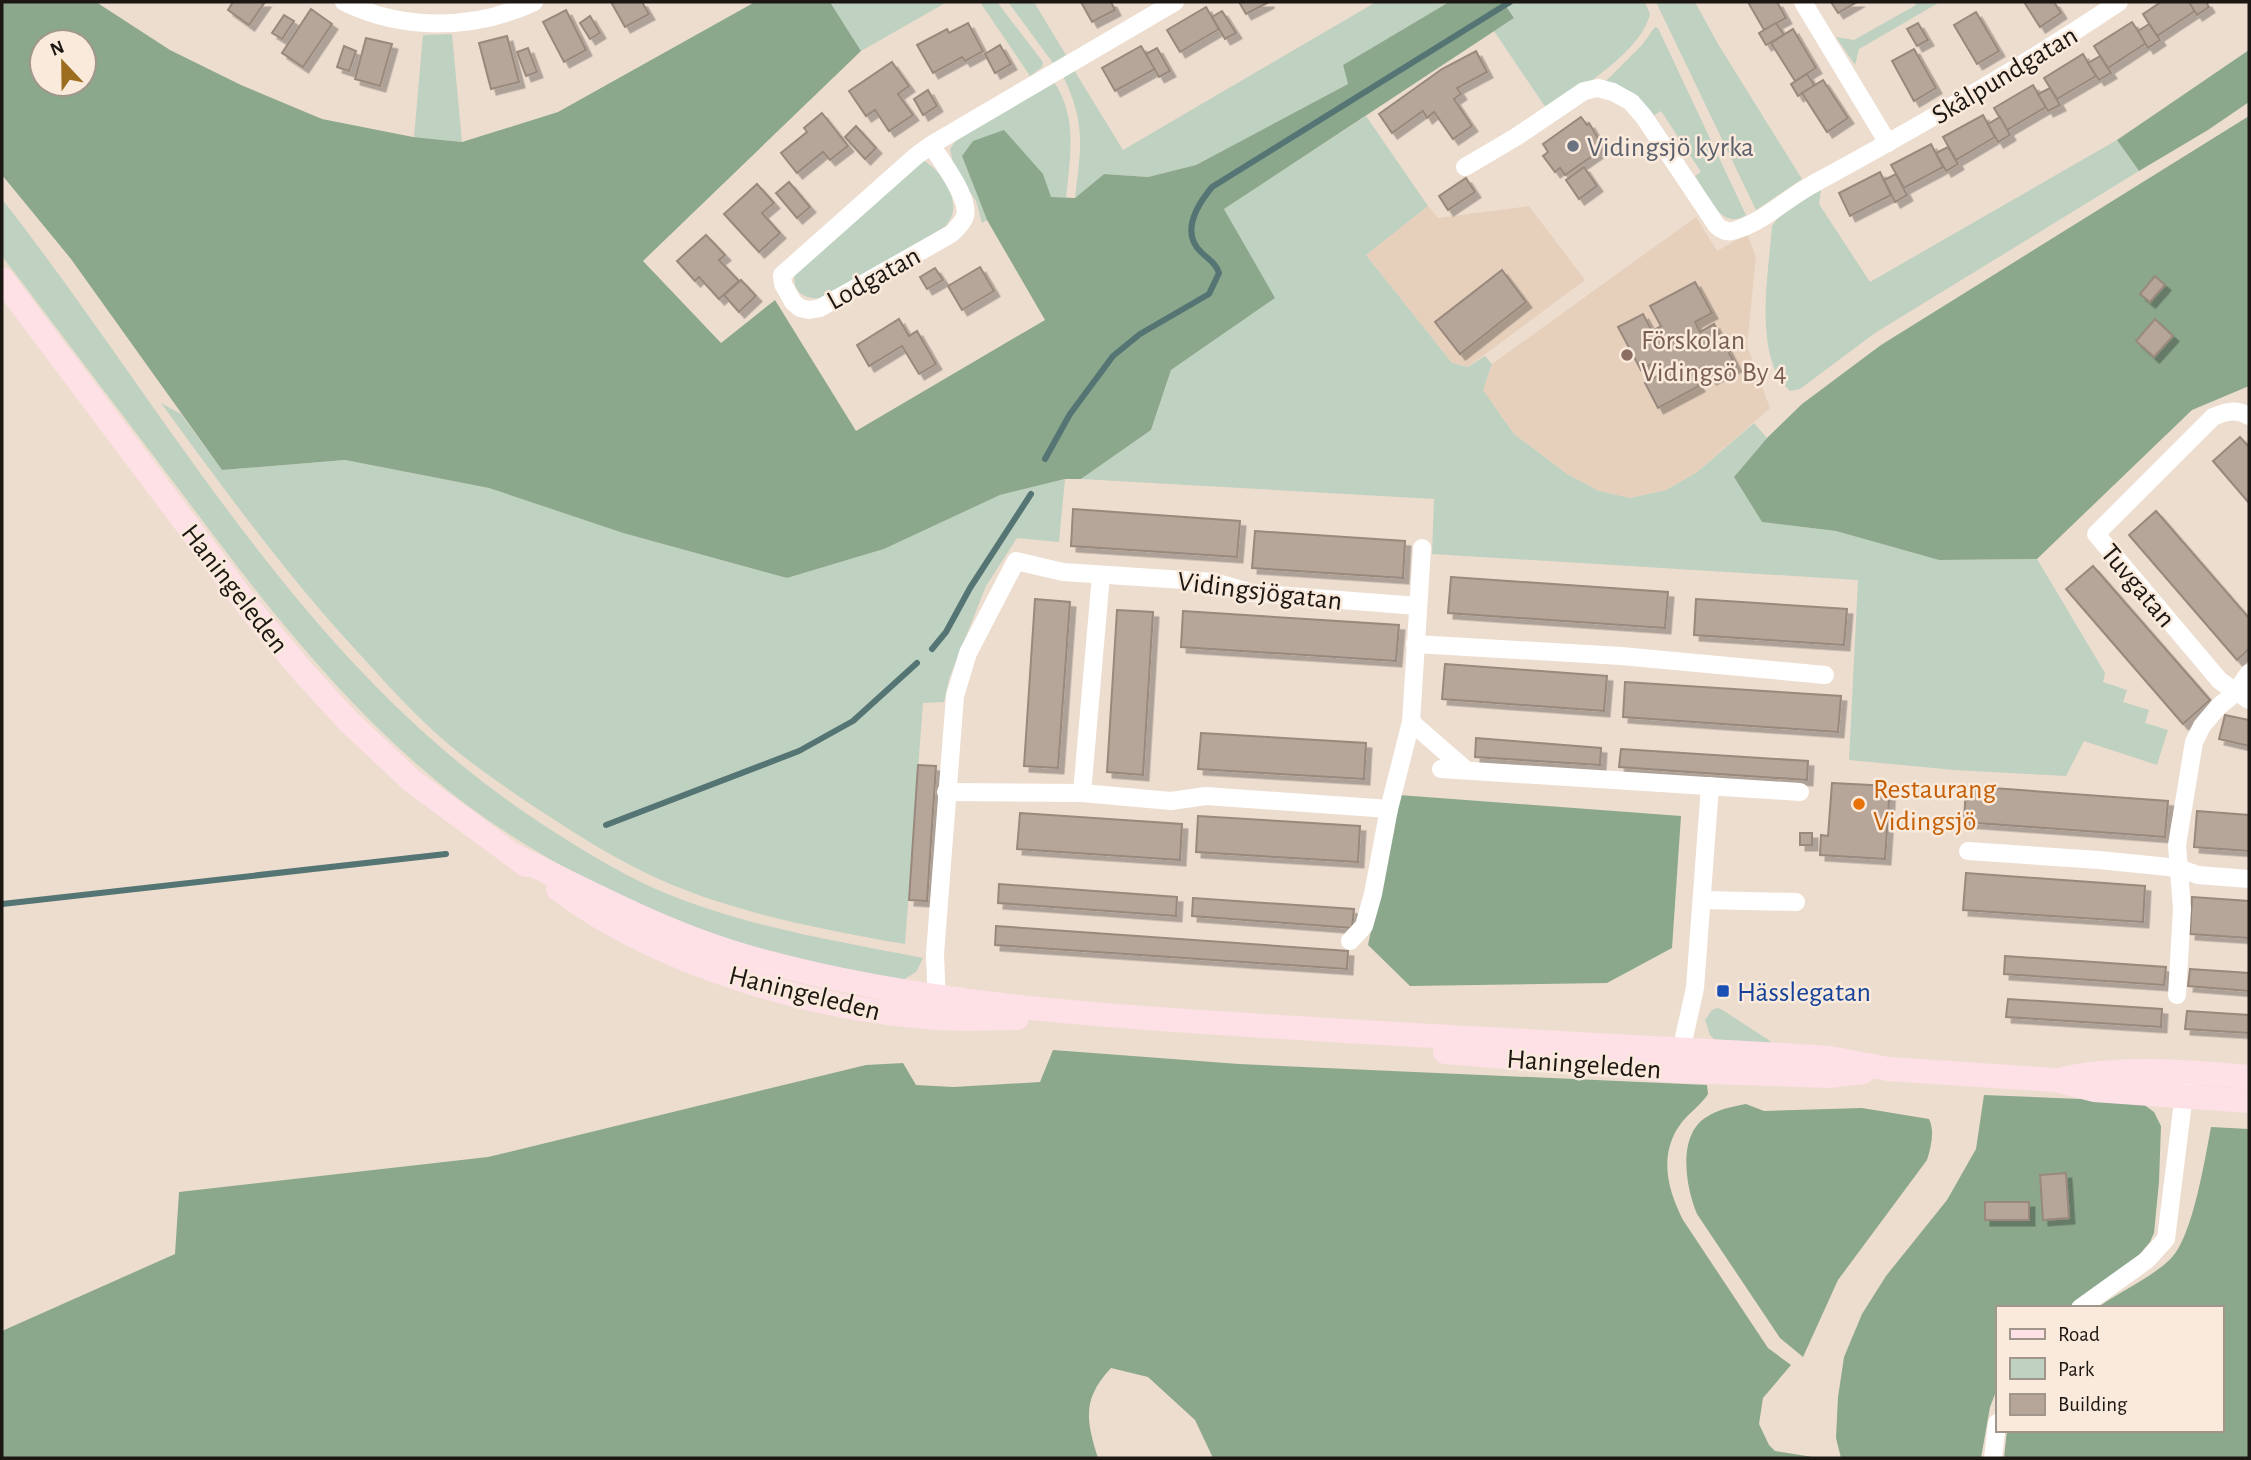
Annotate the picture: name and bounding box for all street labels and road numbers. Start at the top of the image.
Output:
street label: Skålpundgatan [1927,21,2083,130]
street label: Lodgatan [823,242,925,316]
street label: Haningeleden [176,519,293,659]
street label: Tuvgatan [2095,539,2180,633]
street label: Vidingsjögatan [1176,568,1344,616]
street label: Haningeleden [726,962,883,1026]
street label: Haningeleden [1505,1046,1662,1084]

